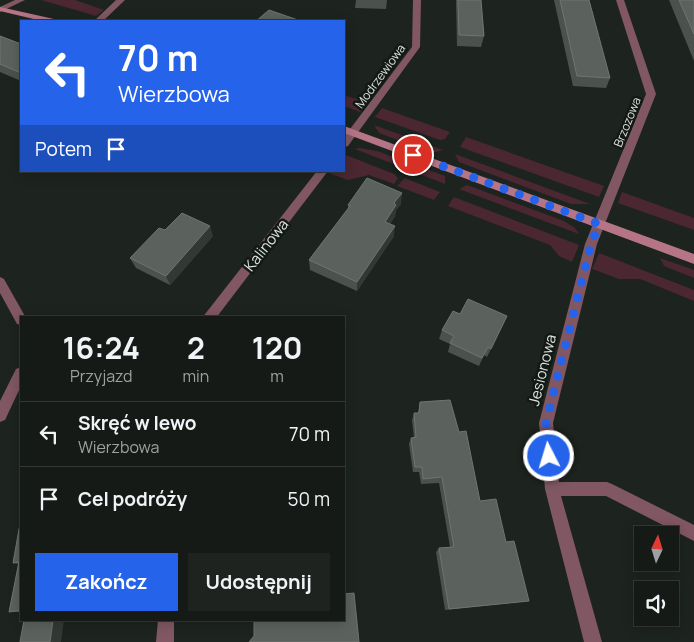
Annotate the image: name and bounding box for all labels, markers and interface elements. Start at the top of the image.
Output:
text: 70 m [118,34,198,82]
icon: left [35,40,100,105]
street label: Modrzewiowa [351,40,409,112]
text: Wierzbowa [118,79,230,109]
street label: Brzozowa [609,94,645,150]
pin [392,134,434,176]
icon: arrive [102,135,130,163]
text: Potem [35,136,92,162]
icon: arrive [399,141,427,169]
street label: Kalinowa [239,214,293,276]
text: 16:24 [62,327,140,368]
text: 2 [187,327,205,368]
text: 120 [252,327,303,368]
street label: Jesionowa [523,332,561,408]
text: Przyjazd [70,365,132,387]
text: min [183,365,209,387]
text: m [270,365,284,387]
text: Skręć w lewo [78,410,197,436]
icon: left [35,420,63,448]
text: 70 m [289,421,330,447]
position arrow [522,429,574,481]
text: Wierzbowa [78,436,159,458]
icon: arrive [35,485,63,513]
text: Cel podróży [78,486,187,512]
text: 50 m [288,486,330,512]
north arrow [634,526,679,571]
map controls [634,526,679,626]
button: Zakończ [35,553,178,611]
button: Udostępnij [188,553,330,611]
button: sound [634,581,679,626]

